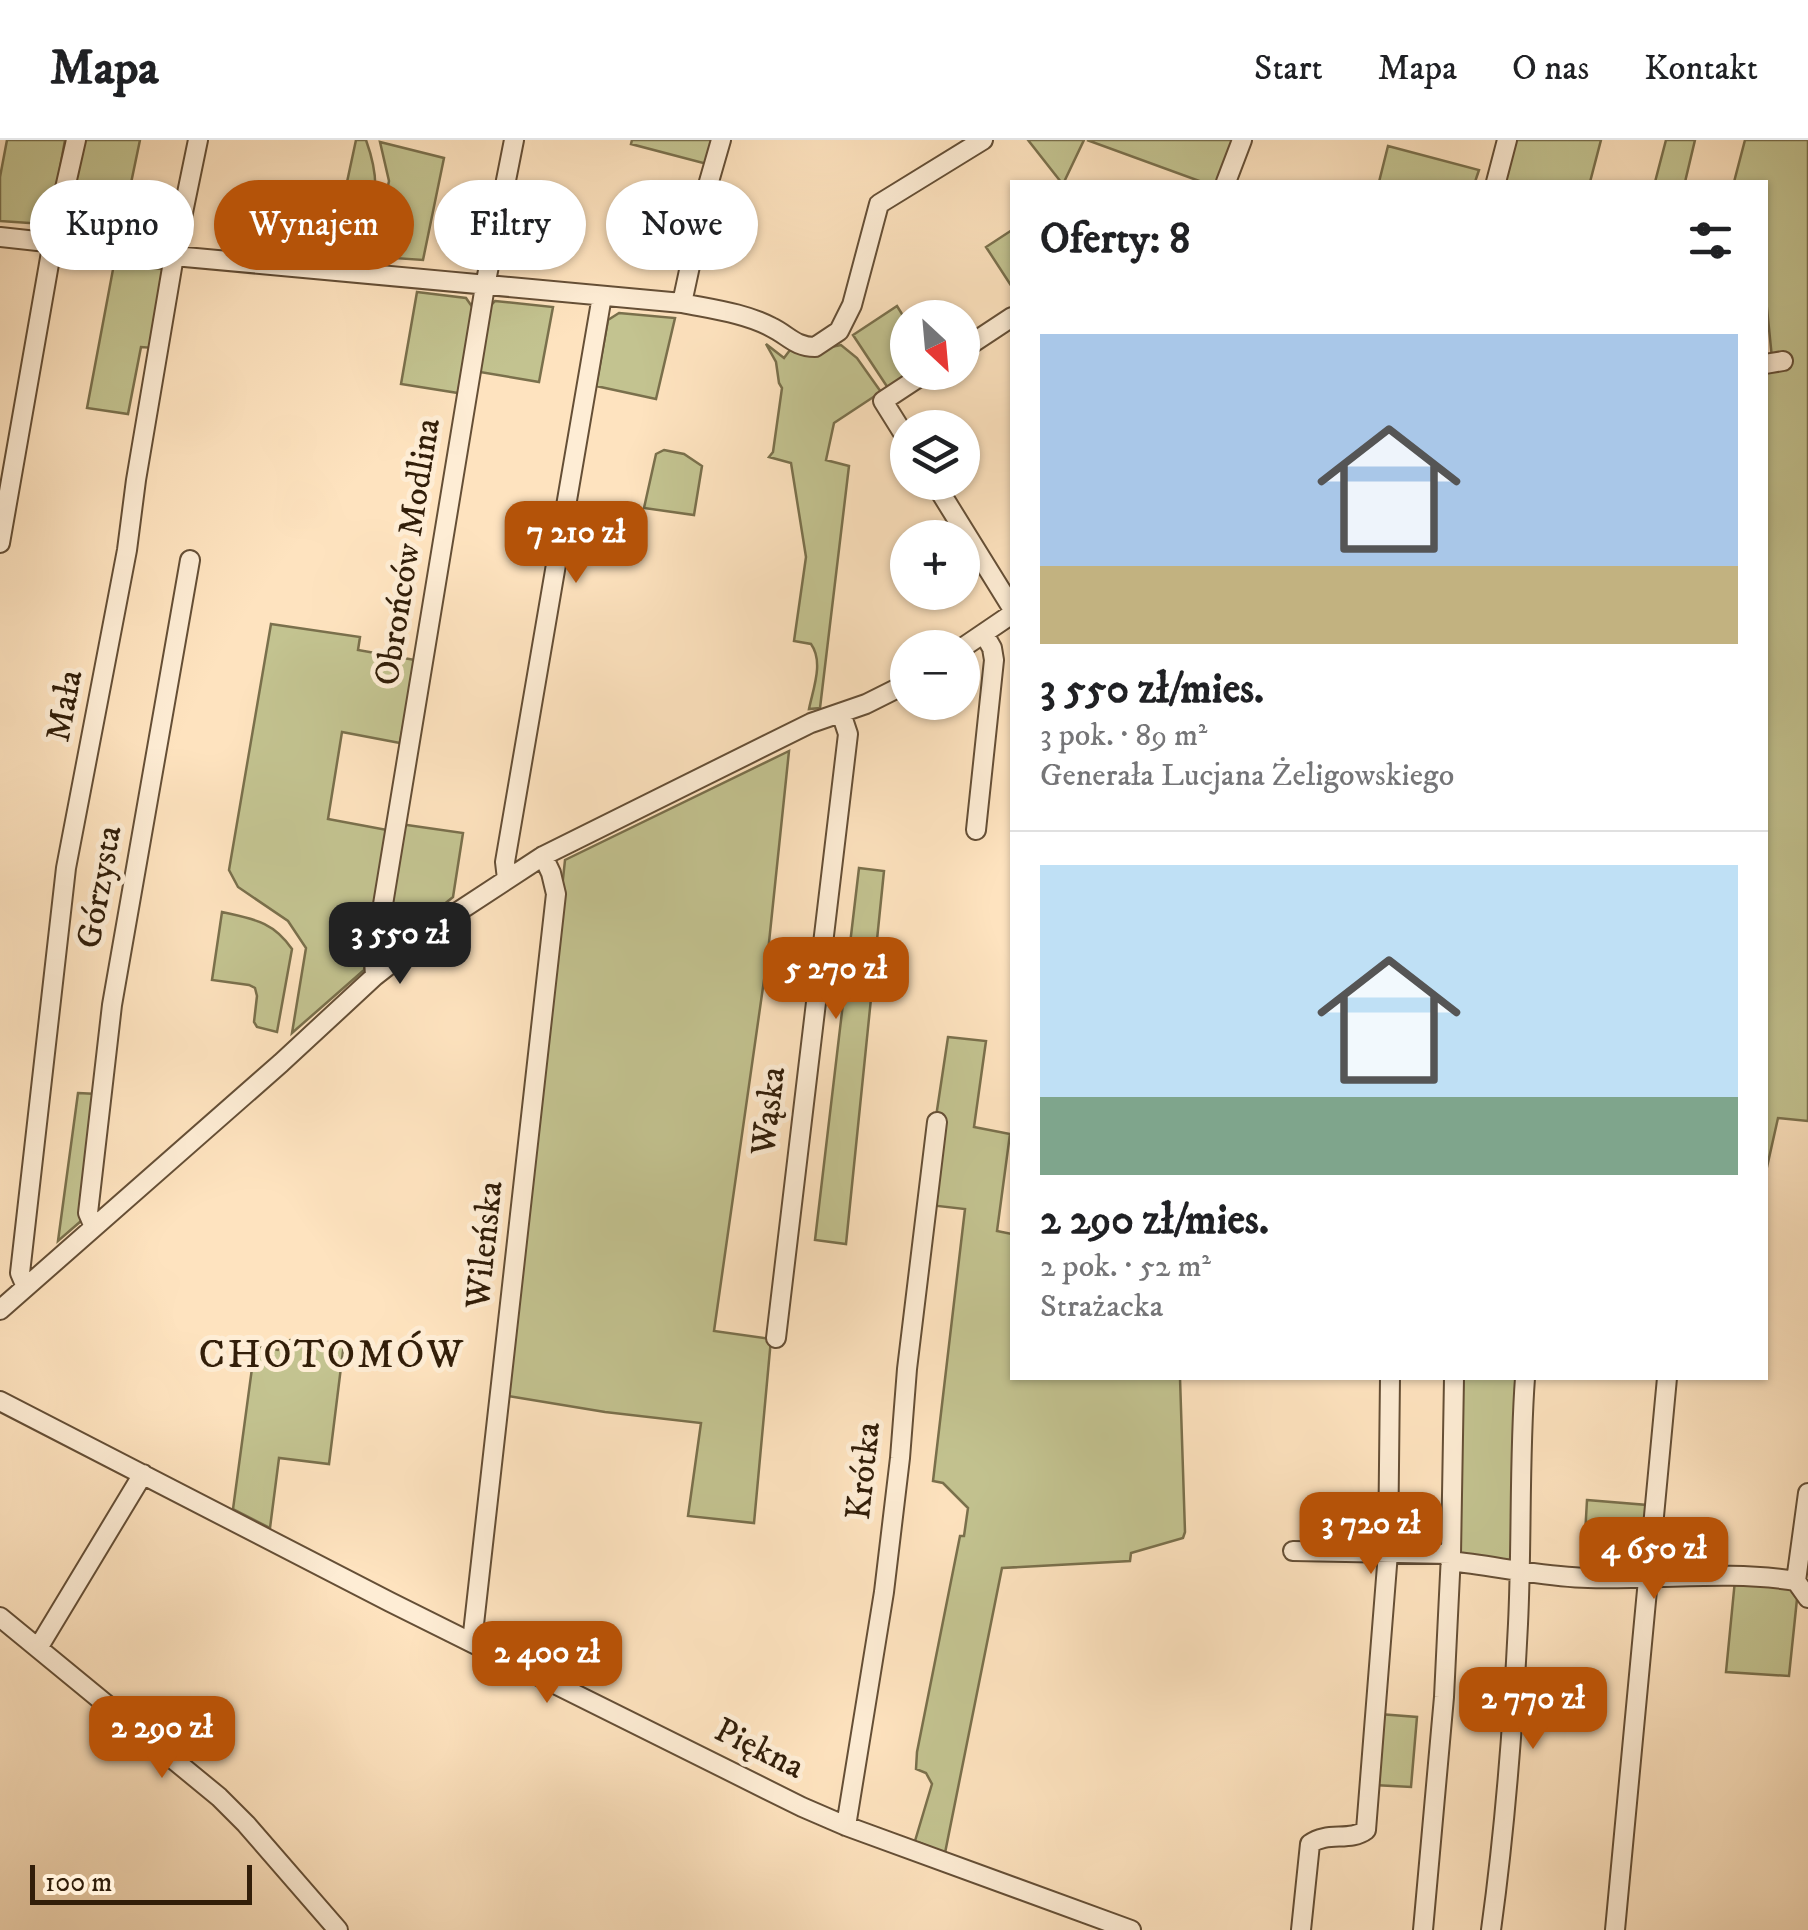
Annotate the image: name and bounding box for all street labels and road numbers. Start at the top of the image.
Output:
street label: Obrońców Modlina [365,415,451,689]
street label: Mała [37,666,94,746]
street label: Górzysta [68,822,132,952]
street label: Wąska [742,1064,796,1159]
street label: Wileńska [456,1179,514,1312]
street label: Krótka [837,1420,891,1522]
street label: Piękna [707,1709,811,1790]

